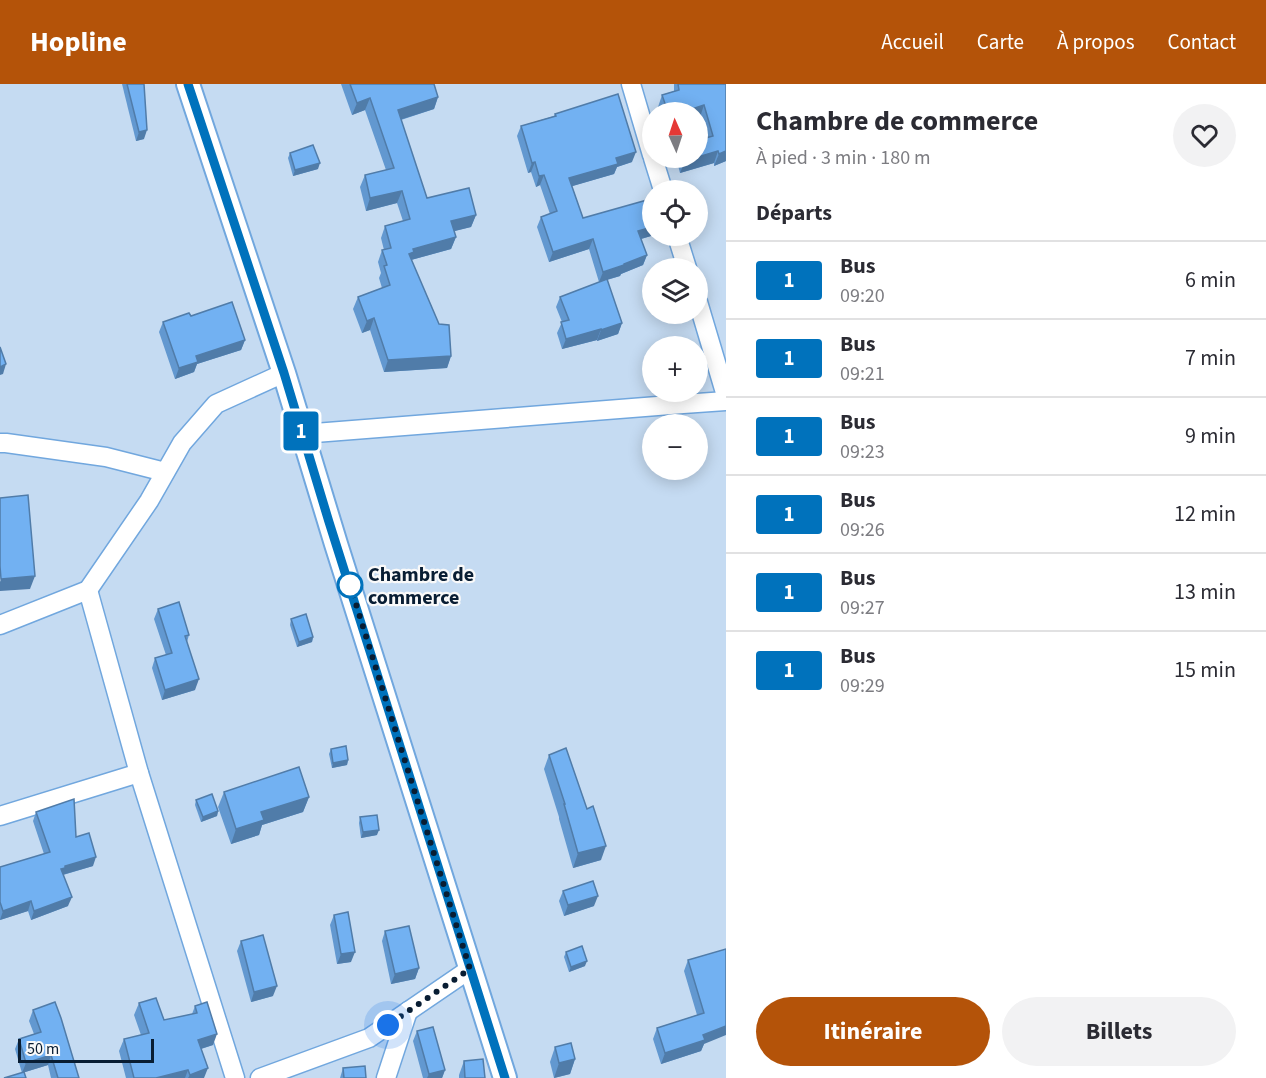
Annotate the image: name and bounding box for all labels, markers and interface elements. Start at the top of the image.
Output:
text: Hopline [30,22,127,62]
text: Accueil [881,27,944,57]
text: Carte [977,27,1024,57]
text: À propos [1057,27,1134,57]
text: Contact [1167,27,1236,57]
text: Chambre de commerce [756,101,1038,141]
north arrow [642,102,708,168]
map controls [642,102,708,480]
button: heart [1173,104,1236,167]
text: À pied · 3 min · 180 m [756,144,931,172]
button: locate [642,180,708,246]
text: Départs [756,197,832,229]
text: Bus [840,250,876,282]
button: layers [642,258,708,324]
text: 6 min [1185,264,1236,296]
text: 1 [783,265,795,295]
text: 09:20 [840,282,885,310]
text: Bus [840,328,876,360]
button: + [642,336,708,402]
text: 7 min [1185,342,1236,374]
text: 1 [783,343,795,373]
text: 09:21 [840,360,885,388]
text: Bus [840,406,876,438]
line badge: 1 [282,412,320,450]
button: − [642,414,708,480]
text: 1 [295,416,307,446]
text: 9 min [1185,420,1236,452]
text: 1 [783,421,795,451]
text: 09:23 [840,438,885,466]
text: Bus [840,484,876,516]
text: 12 min [1174,498,1236,530]
text: 1 [783,499,795,529]
text: 09:26 [840,516,885,544]
place label: Chambre de commerce [368,561,474,612]
text: Bus [840,562,876,594]
marker: Chambre de commerce [337,572,363,598]
text: 13 min [1174,576,1236,608]
text: 1 [783,577,795,607]
text: 09:27 [840,594,885,622]
text: Bus [840,640,876,672]
text: 15 min [1174,654,1236,686]
text: 1 [783,655,795,685]
text: 09:29 [840,672,885,700]
button: Itinéraire [756,997,990,1066]
button: Billets [1002,997,1236,1066]
your location [373,1010,403,1040]
scale bar [18,1036,154,1064]
text: 50 m [27,1038,59,1060]

